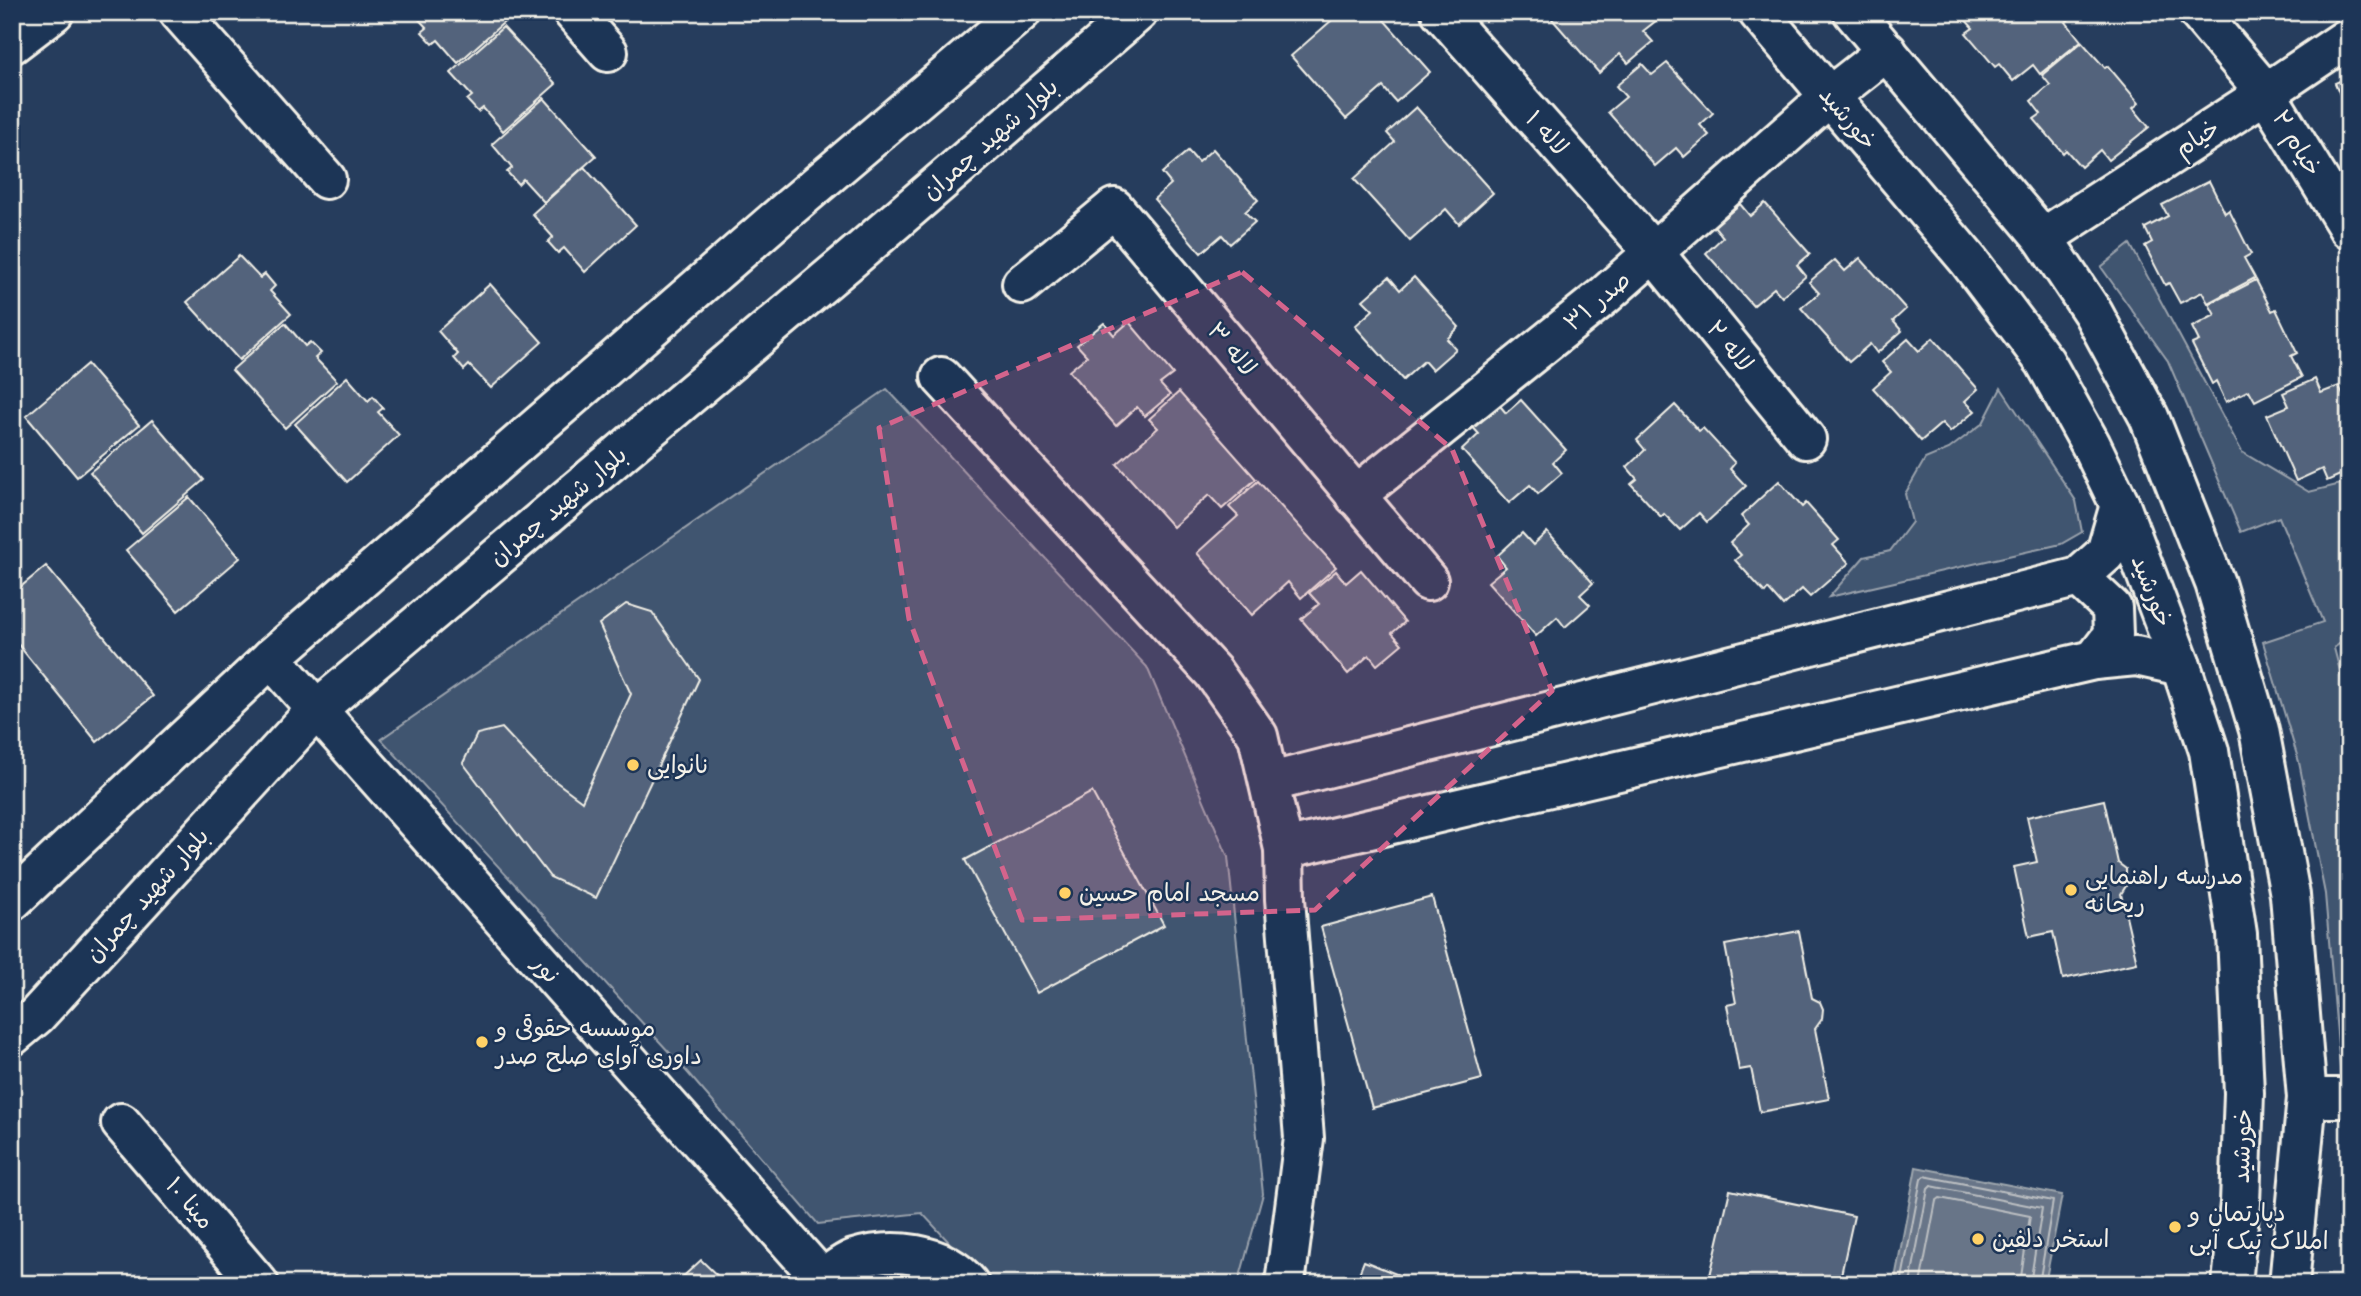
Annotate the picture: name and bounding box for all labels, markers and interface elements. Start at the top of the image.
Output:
street label: بلوار شهید چمران [916,72,1064,206]
street label: خورشید [1813,80,1883,156]
street label: لاله ۱ [1520,105,1574,161]
street label: خیام ۲ [2263,105,2328,183]
street label: خیام [2169,113,2227,166]
street label: صدر ۳۱ [1558,265,1636,337]
street label: لاله ۲ [1701,315,1759,377]
street label: لاله ۳ [1202,316,1262,382]
street label: بلوار شهید چمران [484,440,633,572]
street label: خورشید [2125,551,2178,631]
place label: نانوایی [647,751,709,780]
marker: نانوایی [625,757,641,773]
street label: بلوار شهید چمران [79,822,215,969]
place label: مدرسه راهنمایی ریحانه [2085,862,2243,918]
place label: مسجد امام‌ حسین [1079,879,1260,911]
marker: مدرسه راهنمایی ریحانه [2063,882,2079,898]
marker: مسجد امام‌ حسین [1057,885,1073,901]
street label: نور [525,949,566,989]
place label: موسسه حقوقی و داوری آوای صلح صدر [494,1013,702,1072]
marker: موسسه حقوقی و داوری آوای صلح صدر [474,1034,490,1050]
street label: خورشید [2227,1108,2258,1184]
street label: مینا ۱۰ [160,1171,220,1235]
place label: دپارتمان و املاک تیک آبی [2187,1199,2329,1256]
marker: دپارتمان و املاک تیک آبی [2167,1219,2183,1235]
place label: استخر دلفین [1992,1225,2110,1253]
marker: استخر دلفین [1970,1231,1986,1247]

